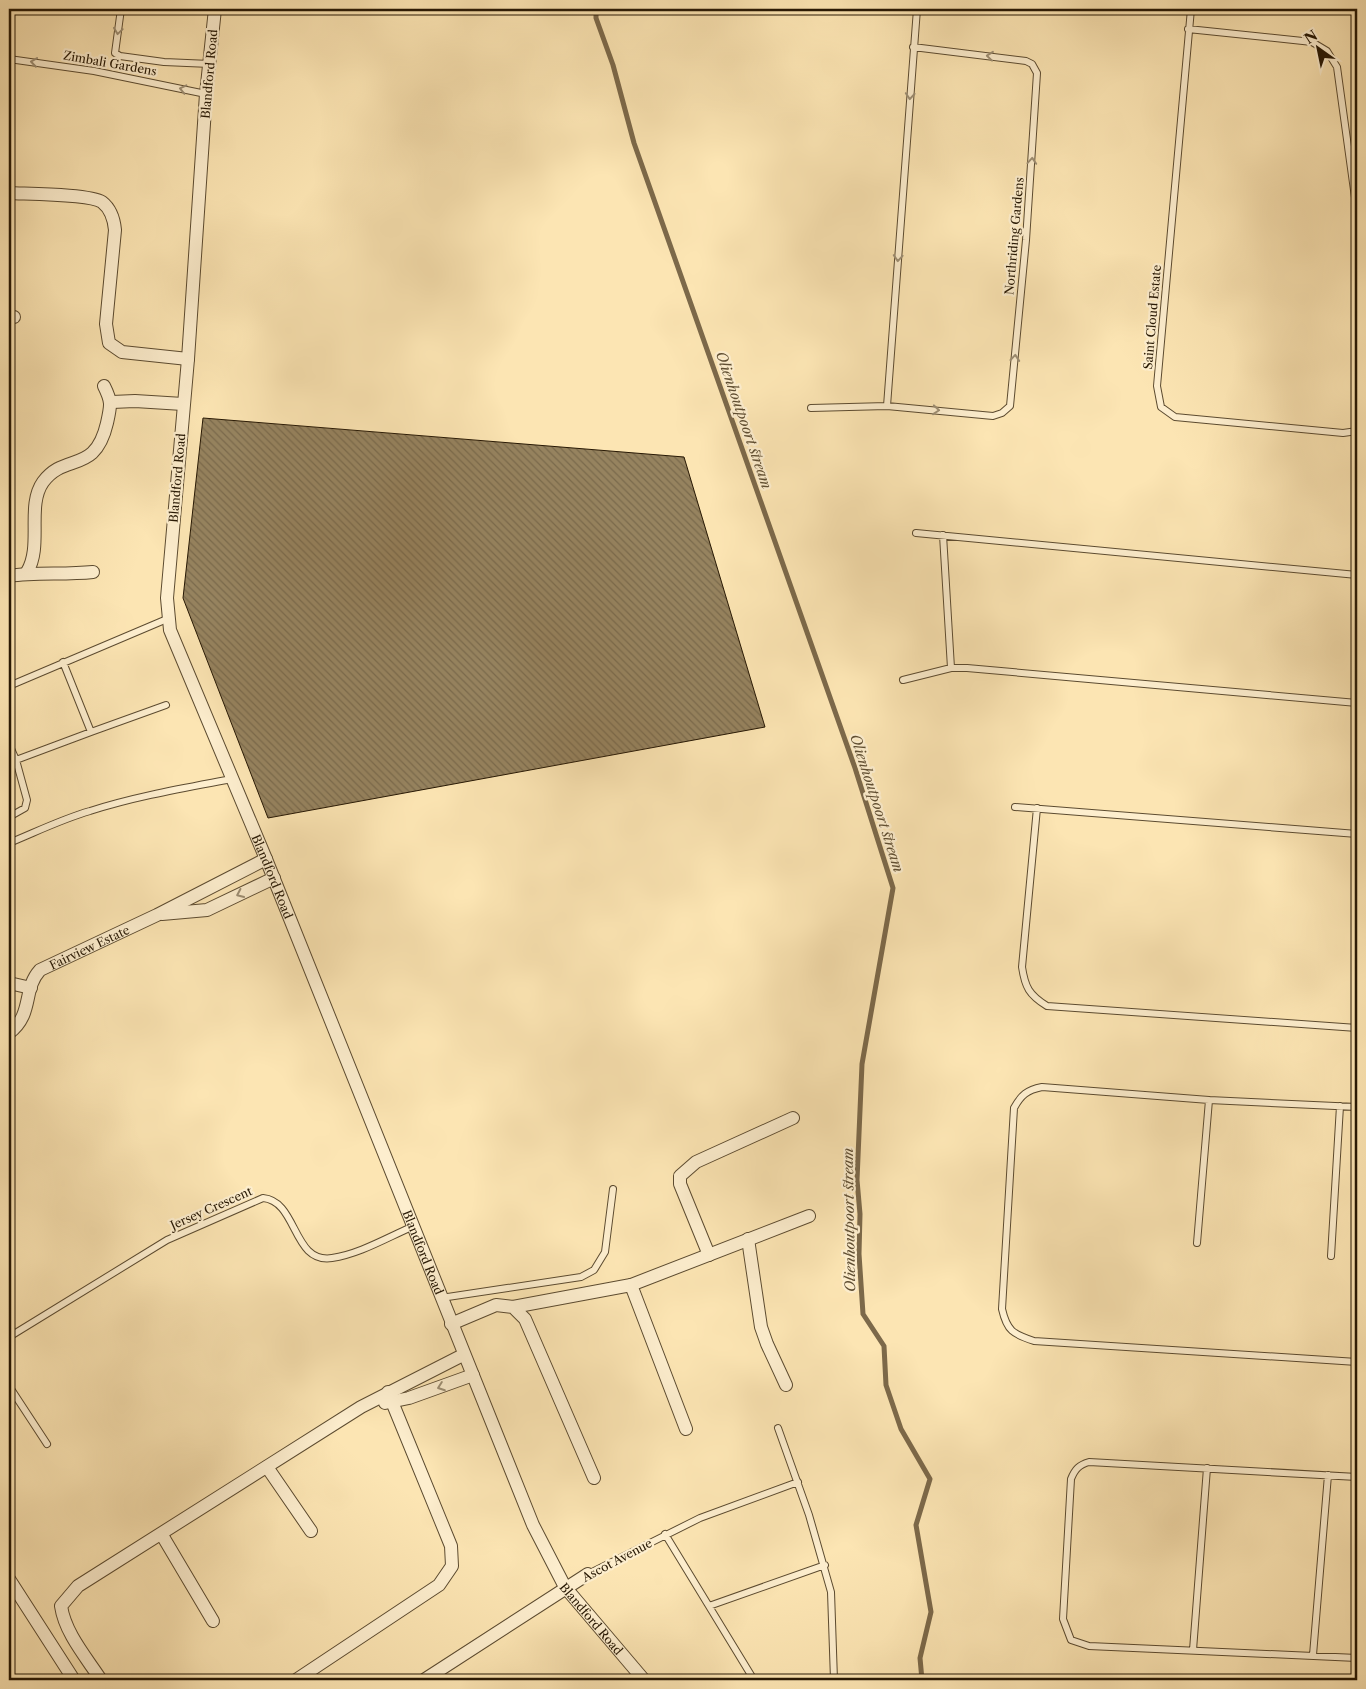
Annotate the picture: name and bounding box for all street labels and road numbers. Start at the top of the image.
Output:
street label: Blandford Road [198,28,220,119]
street label: Zimbali Gardens [62,47,158,79]
street label: Northriding Gardens [1001,177,1027,295]
street label: Saint Cloud Estate [1140,264,1164,370]
street label: Blandford Road [166,432,188,523]
street label: Blandford Road [249,832,297,921]
street label: Fairview Estate [47,922,132,972]
street label: Jersey Crescent [166,1183,255,1234]
street label: Blandford Road [400,1208,448,1297]
street label: Ascot Avenue [578,1535,655,1585]
street label: Blandford Road [557,1579,627,1658]

